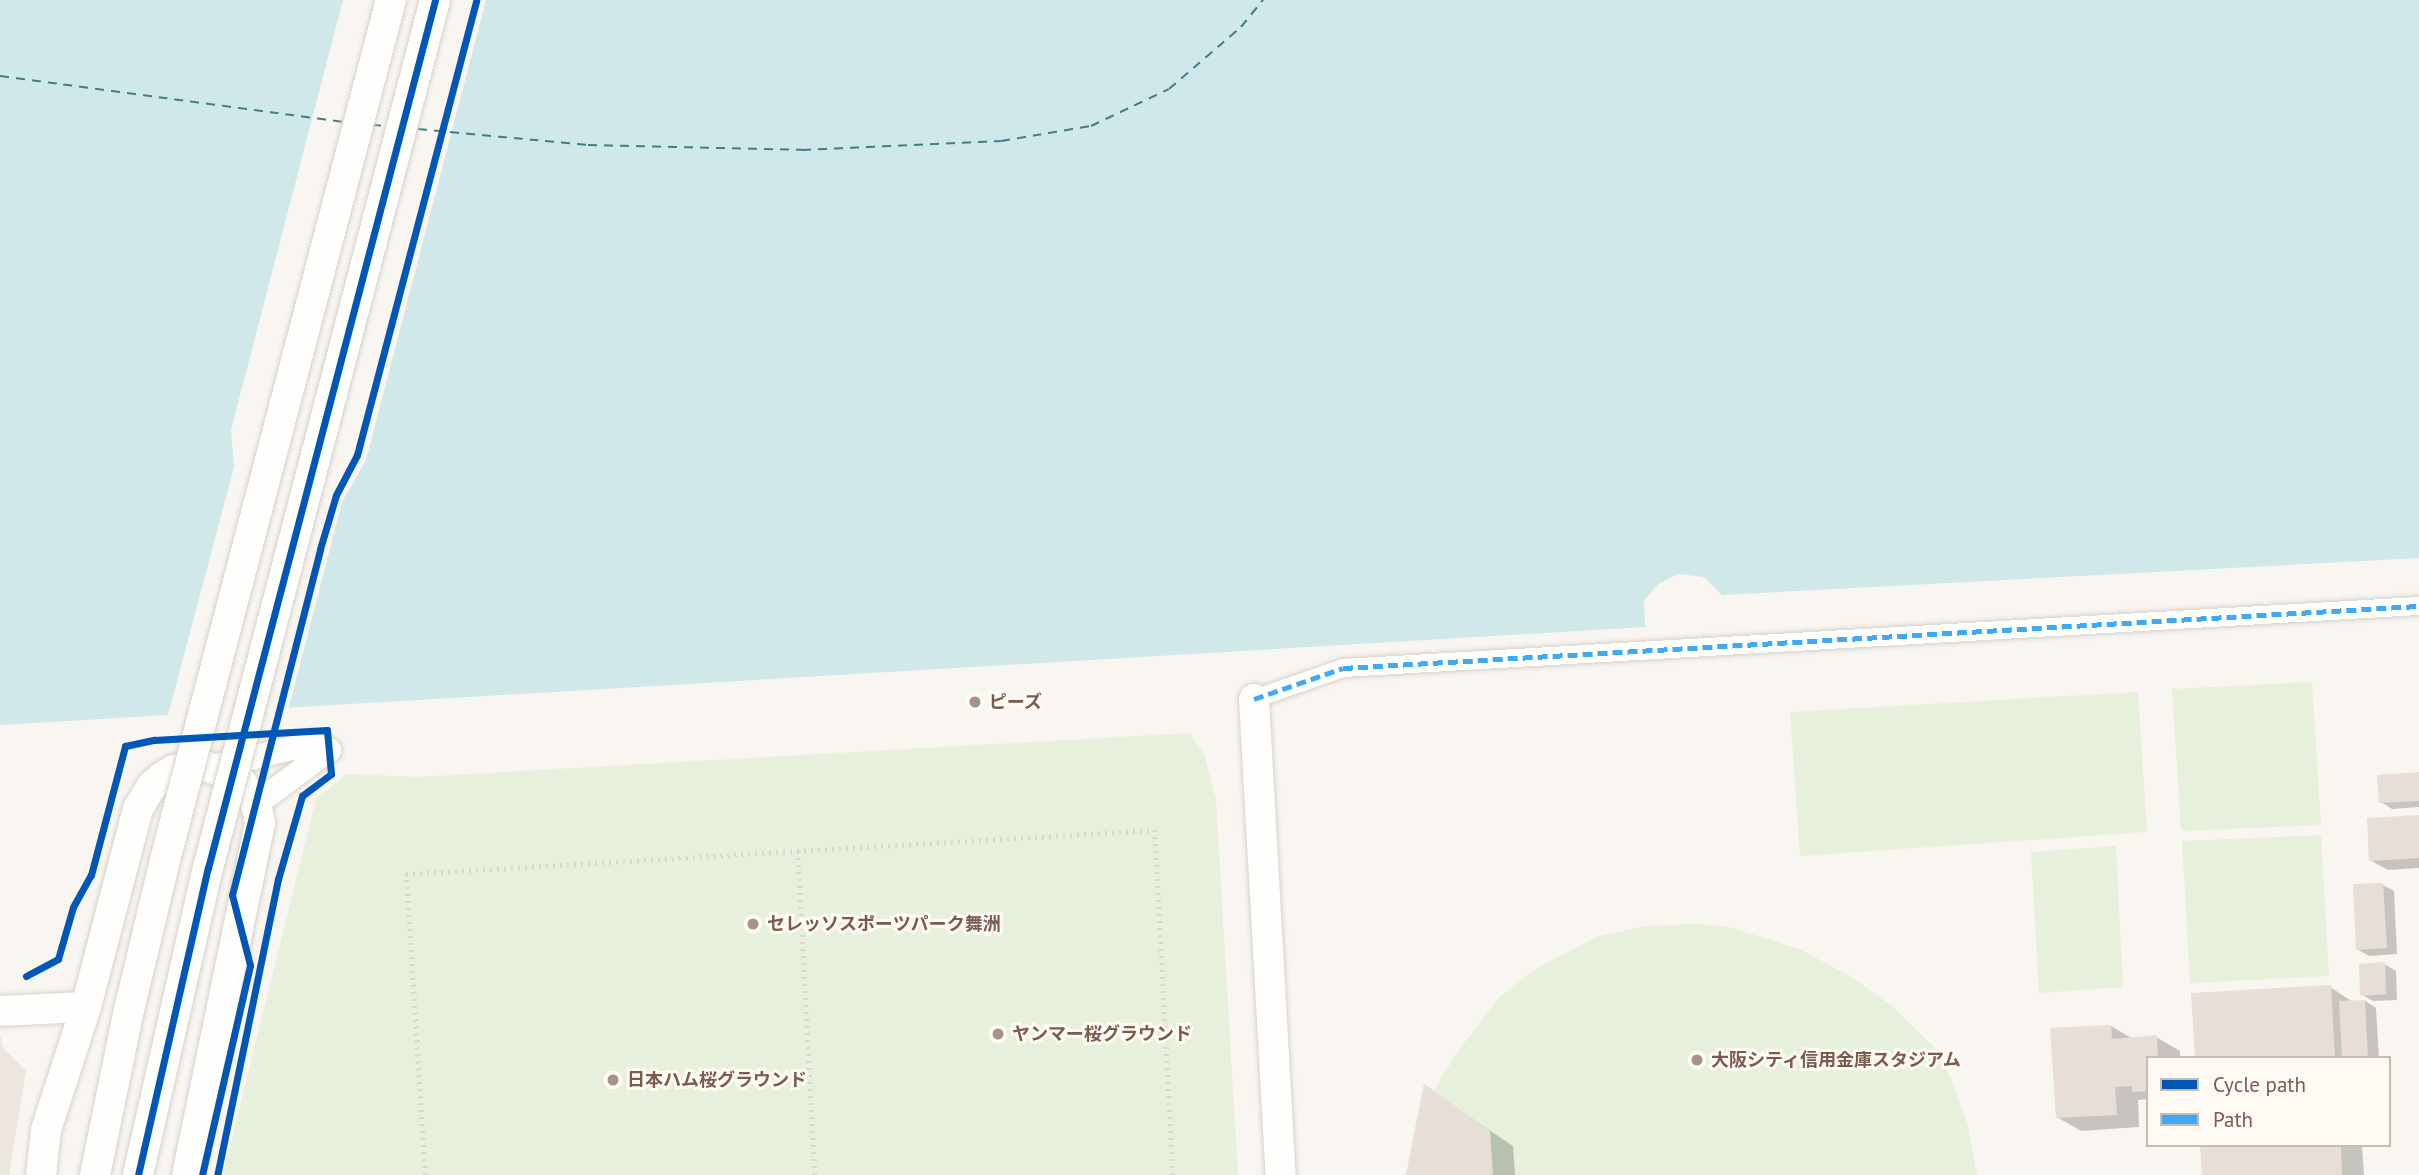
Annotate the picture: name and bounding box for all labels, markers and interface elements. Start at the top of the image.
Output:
place label: ピーズ [989,691,1043,713]
marker: ピーズ [967,694,983,710]
place label: セレッソスポーツパーク舞洲 [767,913,1001,935]
marker: セレッソスポーツパーク舞洲 [745,916,761,932]
place label: ヤンマー桜グラウンド [1012,1023,1192,1045]
marker: ヤンマー桜グラウンド [990,1026,1006,1042]
place label: 大阪シティ信用金庫スタジアム [1711,1049,1963,1071]
marker: 大阪シティ信用金庫スタジアム [1689,1052,1705,1068]
legend [2146,1056,2391,1147]
place label: 日本ハム桜グラウンド [627,1069,807,1091]
text: Cycle path [2213,1071,2306,1098]
marker: 日本ハム桜グラウンド [605,1072,621,1088]
text: Path [2213,1106,2253,1133]

